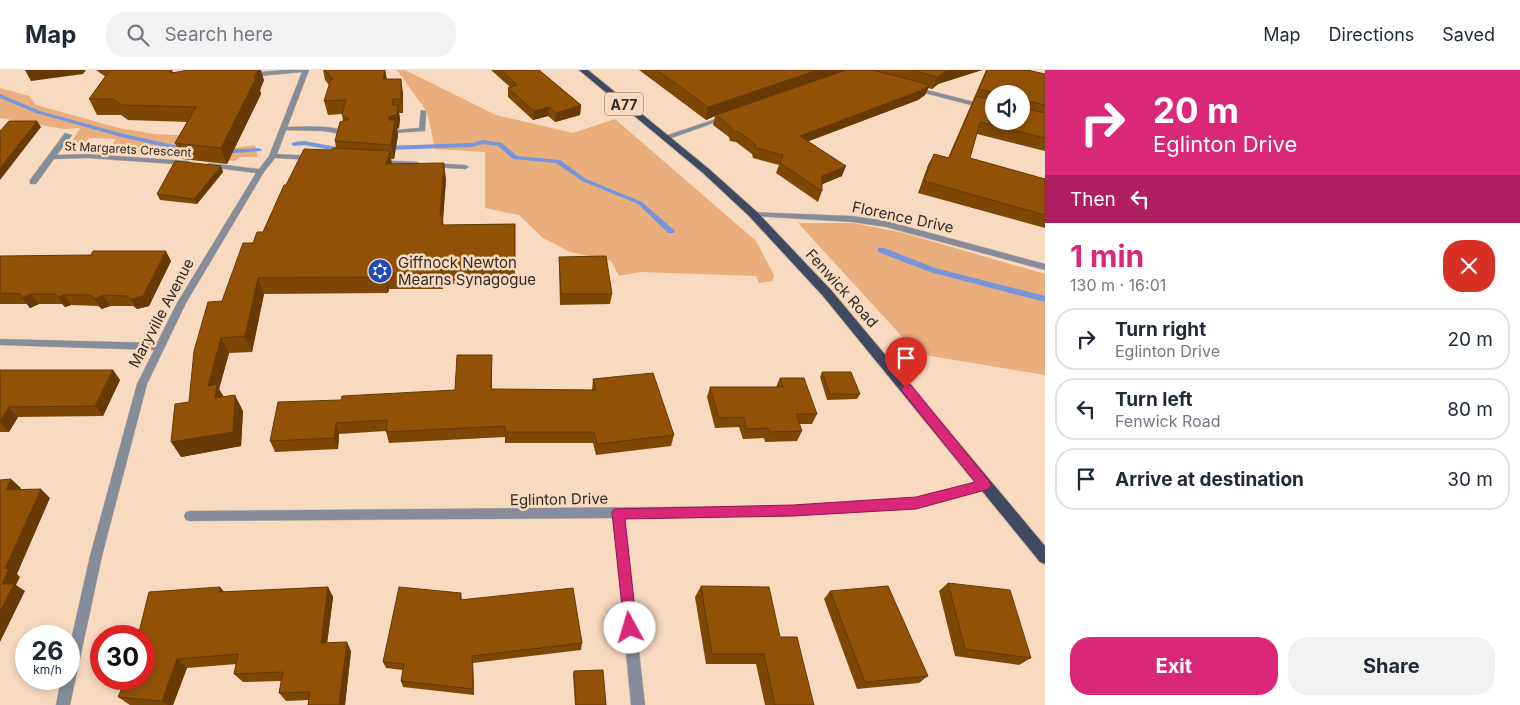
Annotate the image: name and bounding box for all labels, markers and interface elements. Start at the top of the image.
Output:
search box [106,12,456,57]
text: Map [25,20,76,49]
icon: search [124,21,152,49]
text: Search here [164,23,273,46]
text: Map [1263,24,1301,45]
text: Directions [1329,24,1414,45]
text: Saved [1442,24,1495,45]
map controls [985,85,1030,130]
button: sound [985,85,1030,130]
text: 20 m [1153,89,1239,131]
icon: right [1070,90,1135,155]
road number: A77 [605,92,643,116]
text: Eglinton Drive [1153,131,1297,157]
street label: St Margarets Crescent [64,138,192,160]
icon: left [1126,185,1154,213]
text: Then [1070,188,1116,211]
street label: Florence Drive [851,197,955,237]
text: 1 min [1070,238,1144,274]
button: close [1443,240,1495,292]
street label: Fenwick Road [802,245,882,331]
place label: Giffnock Newton Mearns Synagogue [398,253,536,289]
street label: Maryville Avenue [124,255,198,371]
synagogue icon: Giffnock Newton Mearns Synagogue [367,258,393,284]
text: 130 m · 16:01 [1070,275,1166,295]
text: Turn right [1115,318,1206,341]
icon: right [1072,325,1100,353]
text: 20 m [1447,328,1493,351]
pin [885,337,927,388]
text: Eglinton Drive [1115,341,1220,361]
icon: arrive [892,344,920,372]
text: Turn left [1115,388,1193,411]
icon: left [1072,395,1100,423]
text: 80 m [1447,398,1493,421]
text: Fenwick Road [1115,411,1221,431]
icon: arrive [1072,465,1100,493]
text: Arrive at destination [1115,468,1304,491]
text: 30 m [1447,468,1493,491]
street label: Eglinton Drive [510,489,608,509]
position arrow [603,601,655,653]
speed limit sign: 30 [90,625,155,690]
text: 26 [32,636,63,666]
button: Exit [1070,637,1278,695]
button: Share [1288,637,1495,695]
text: km/h [33,662,62,677]

